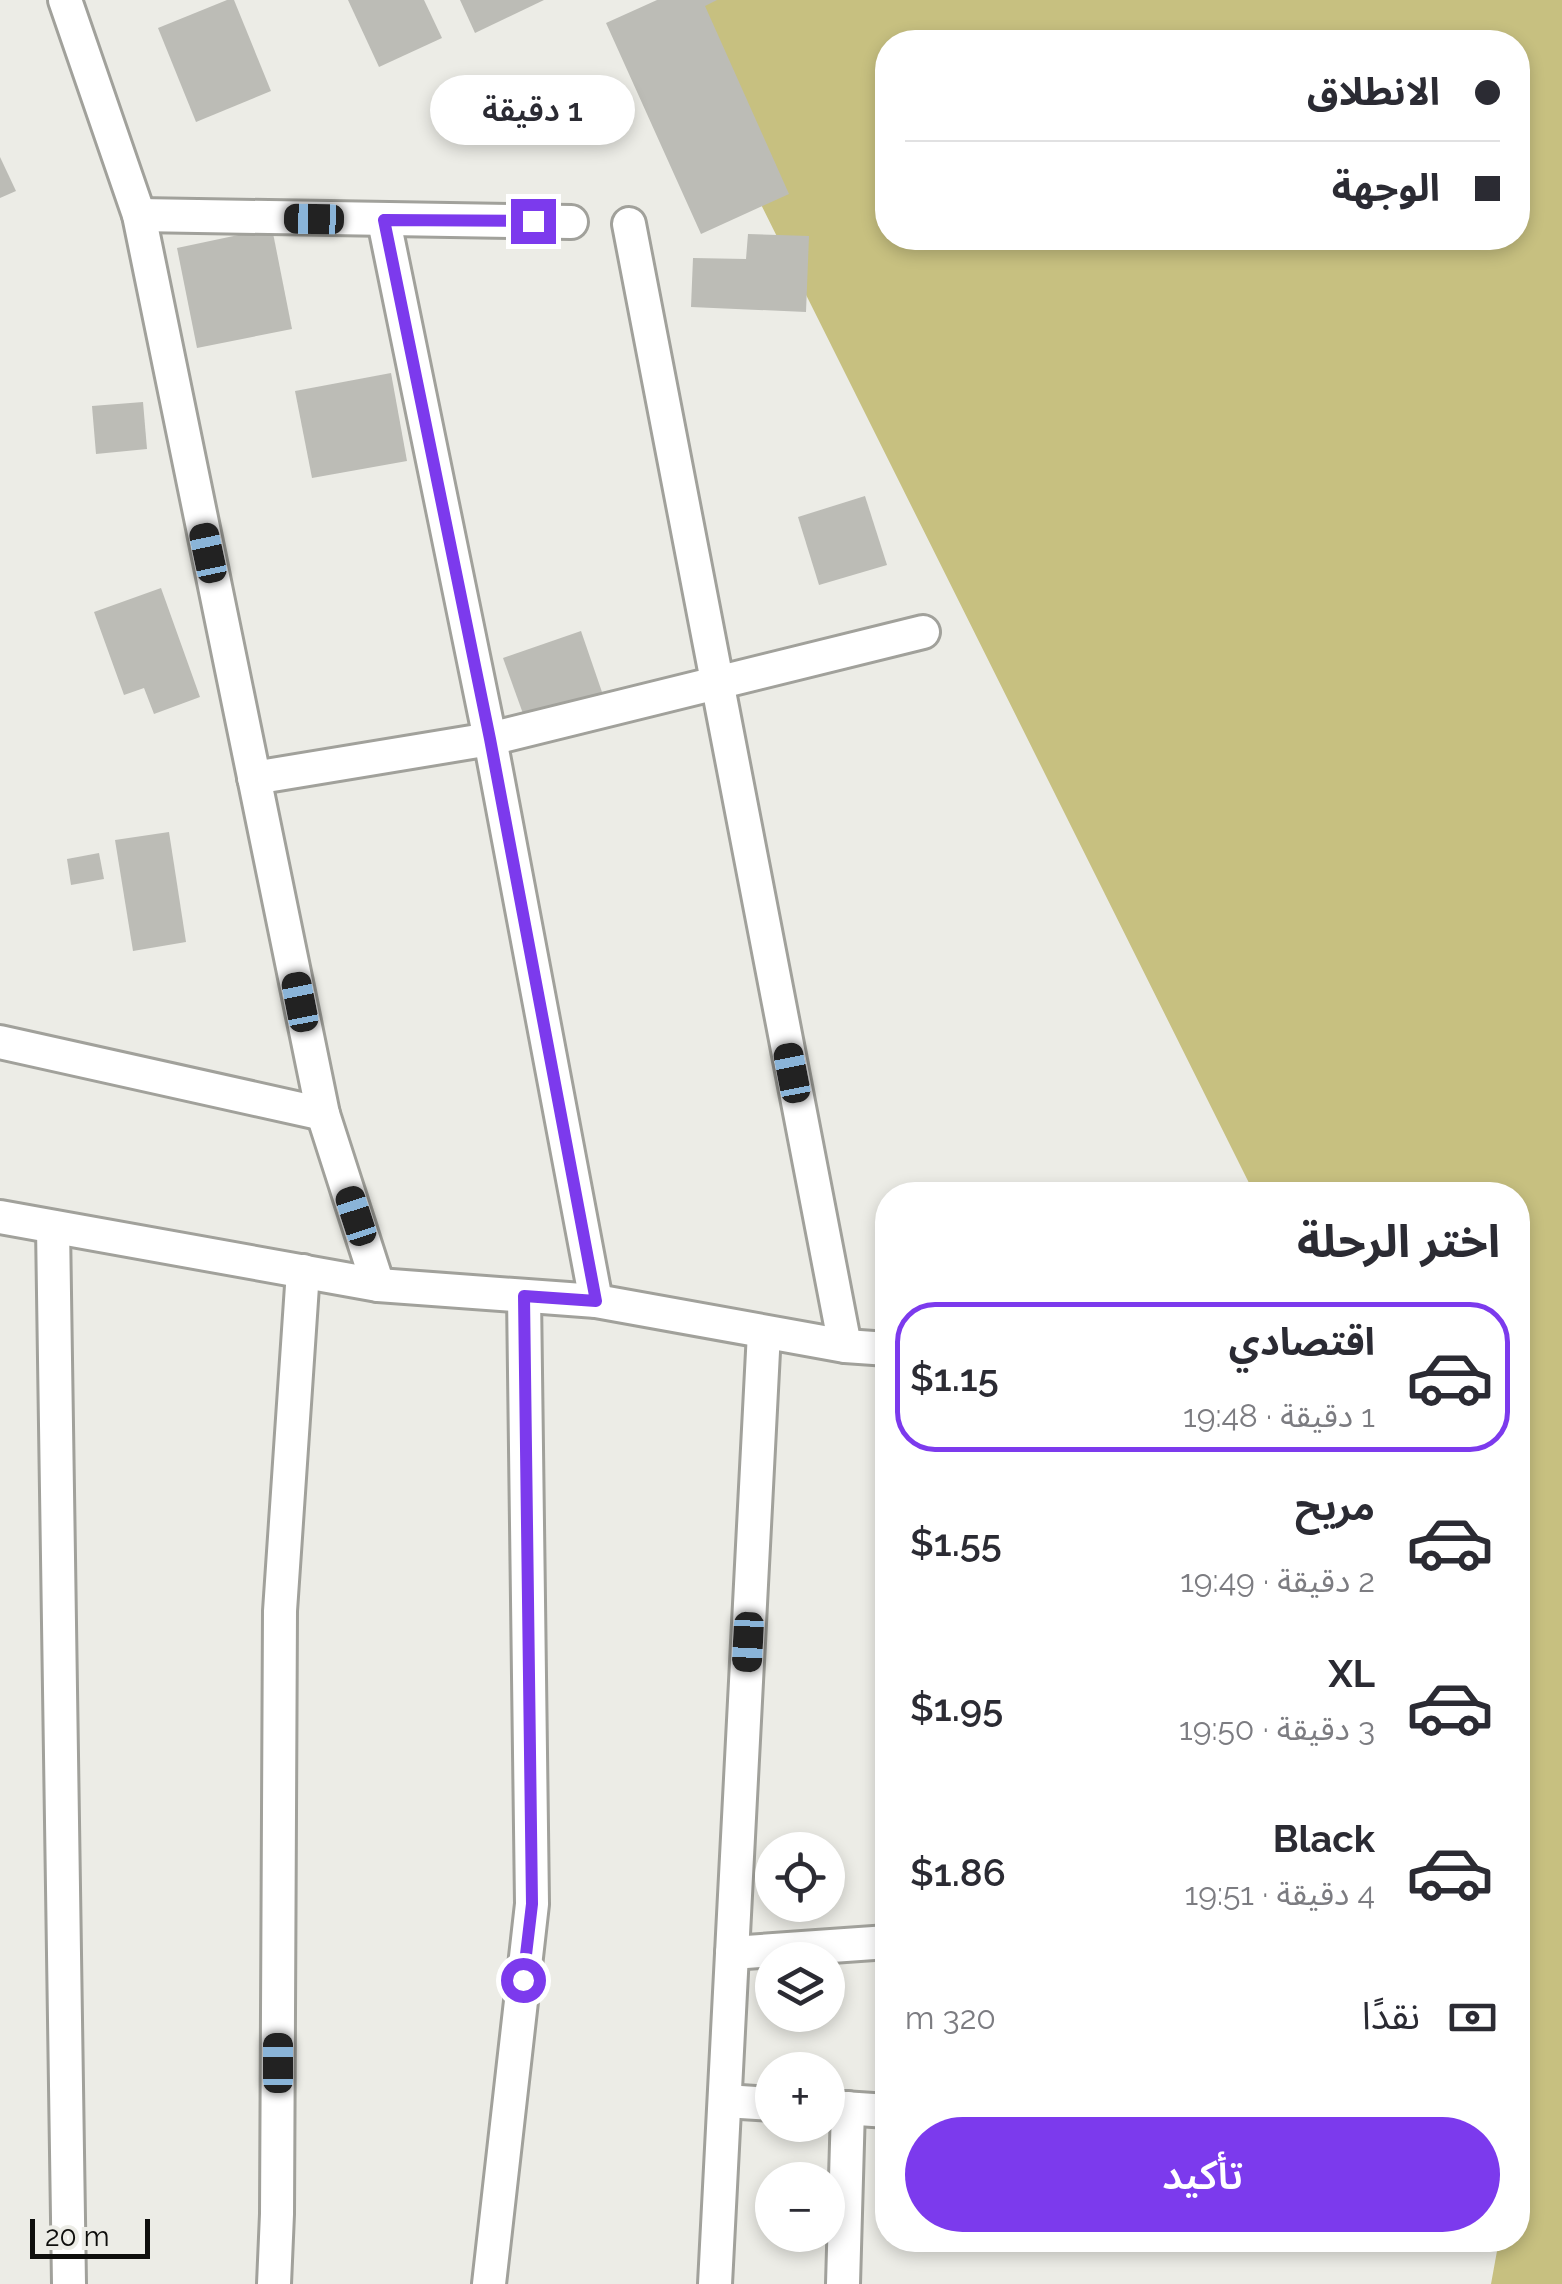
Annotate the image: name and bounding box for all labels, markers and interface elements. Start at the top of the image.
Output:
text: الانطلاق [1307,69,1440,114]
callout: 1 دقيقة [430,76,636,146]
text: 1 دقيقة [482,91,583,128]
text: الوجهة [1332,165,1440,210]
route end [511,199,556,244]
car [284,203,344,235]
car [187,521,229,585]
car [280,970,320,1034]
car [772,1041,812,1105]
car [332,1183,380,1249]
text: اختر الرحلة [1297,1215,1500,1268]
text: اقتصادي [1229,1319,1375,1364]
icon: car [1405,1332,1495,1422]
text: $1.15 [910,1355,999,1400]
text: 1 دقيقة · 19:48 [1183,1397,1375,1434]
text: مريح [1295,1484,1375,1529]
icon: car [1405,1497,1495,1587]
text: $1.55 [910,1520,1002,1565]
text: 2 دقيقة · 19:49 [1180,1562,1375,1599]
car [731,1611,765,1673]
text: XL [1328,1651,1375,1696]
icon: car [1405,1662,1495,1752]
text: $1.95 [910,1685,1003,1730]
text: 3 دقيقة · 19:50 [1179,1710,1375,1747]
text: Black [1273,1816,1375,1861]
icon: car [1405,1827,1495,1917]
map controls [755,1832,845,2252]
button: locate [755,1832,845,1922]
text: $1.86 [910,1850,1006,1895]
text: 4 دقيقة · 19:51 [1184,1875,1375,1912]
button: layers [755,1942,845,2032]
route start [501,1958,546,2003]
icon: cash [1445,1990,1500,2045]
text: نقدًا [1362,1993,1420,2038]
text: 320 m [905,1999,996,2036]
car [263,2033,293,2093]
button: + [755,2052,845,2142]
button: تأكيد [905,2117,1500,2232]
button: − [755,2162,845,2252]
scale bar [30,2214,150,2258]
text: 20 m [45,2220,110,2253]

